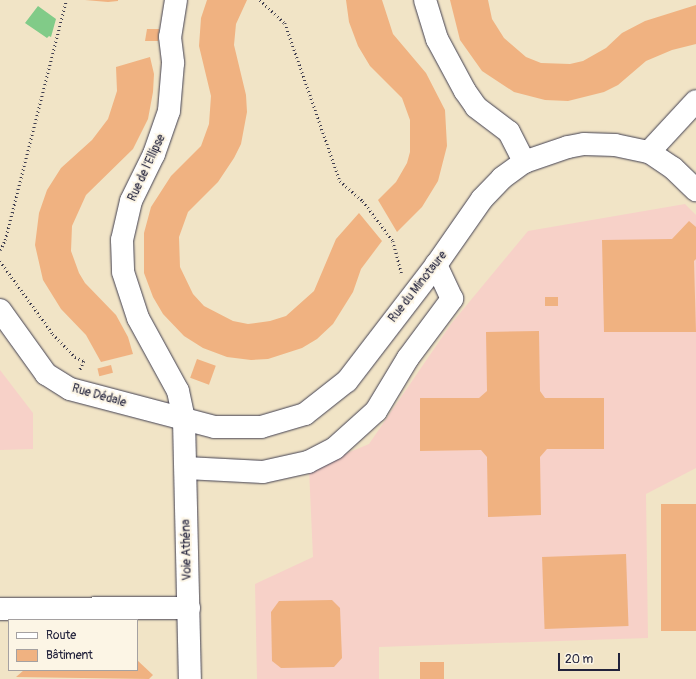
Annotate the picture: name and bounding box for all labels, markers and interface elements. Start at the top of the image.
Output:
street label: Rue de l'Ellipse [125,132,169,204]
street label: Rue du Minotaure [386,249,450,325]
street label: Rue Dédale [70,381,128,411]
street label: Voie Athéna [179,519,195,581]
legend [8,619,138,671]
text: Route [46,628,76,643]
scale bar [560,645,622,671]
text: Bâtiment [46,648,93,663]
text: 20 m [565,652,593,667]

